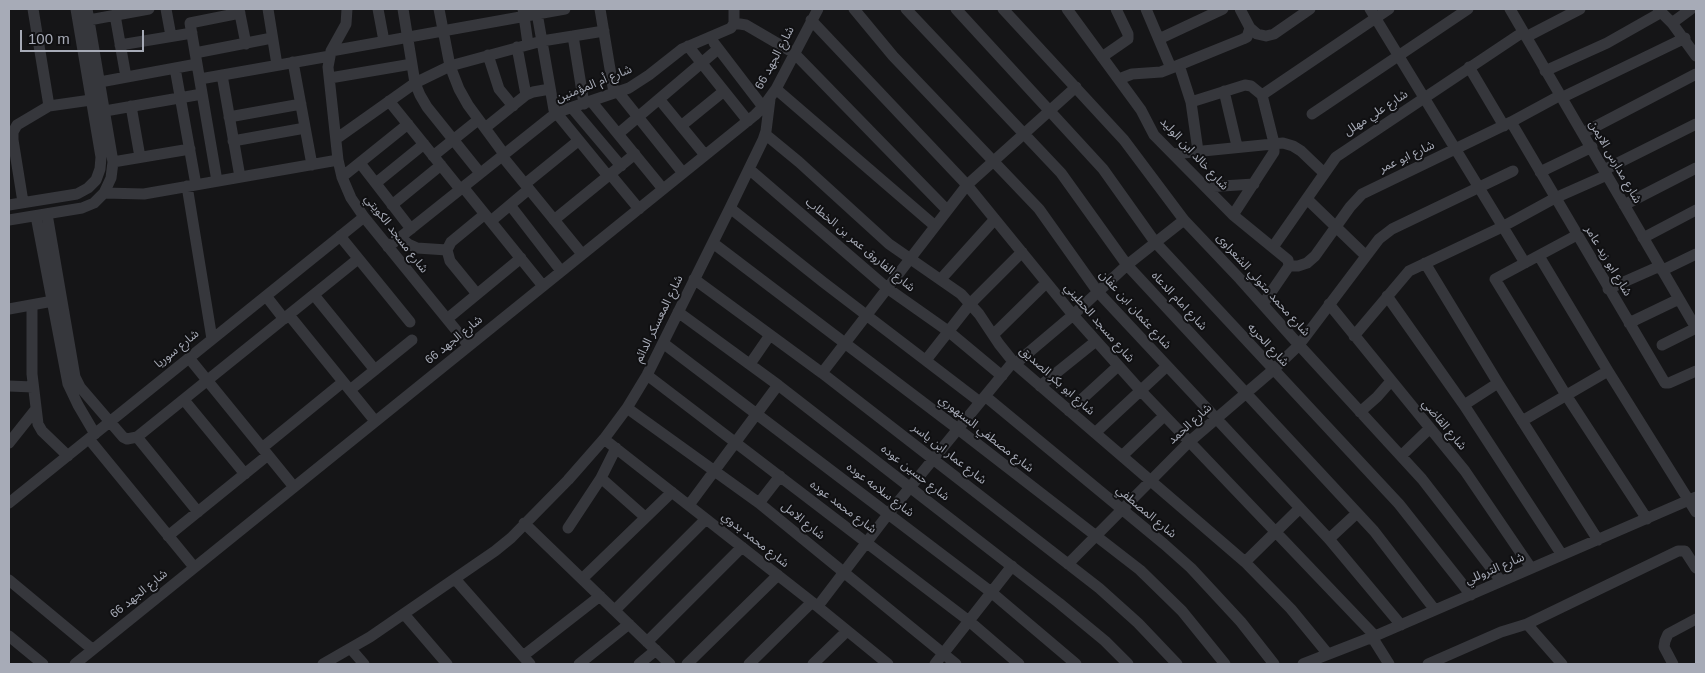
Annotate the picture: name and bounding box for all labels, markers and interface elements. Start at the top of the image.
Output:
scale bar [22,20,146,52]
street label: شارع الجهد 66 [752,24,798,92]
text: 100 m [28,30,70,47]
street label: شارع أم المؤمنين [554,62,634,106]
street label: شارع علي مهلل [1341,87,1411,139]
street label: شارع خالد ابن الوليد [1157,115,1231,193]
street label: شارع مدارس الايمن [1585,118,1645,206]
street label: شارع ابو عمر [1377,138,1437,176]
street label: شارع مسجد الكويتي [361,192,431,276]
street label: شارع الفاروق عمر بن الخطاب [802,195,918,295]
street label: شارع ابو زيد عامر [1581,223,1635,299]
street label: شارع محمد متولي الشعراوى [1213,231,1313,339]
street label: شارع عثمان ابن عفان [1096,268,1174,352]
street label: شارع امام الدعاه [1148,269,1210,333]
street label: شارع المعسكر الدائم [632,273,686,365]
street label: شارع مسجد الحطيني [1061,280,1137,366]
street label: شارع الجهد 66 [422,313,486,367]
street label: شارع الحريه [1244,320,1292,370]
street label: شارع سوريا [152,327,202,371]
street label: شارع ابو بكر الصديق [1016,343,1098,419]
street label: شارع مصطفي السنهوري [936,392,1036,476]
street label: شارع القاضي [1419,397,1469,453]
street label: شارع الحمد [1165,401,1215,447]
street label: شارع عمار ابن ياسر [909,421,989,487]
street label: شارع حسين عوده [878,442,952,504]
street label: شارع سلامه عوده [843,460,917,520]
street label: شارع محمد عوده [807,477,879,537]
street label: شارع المصطفي [1113,483,1179,541]
street label: شارع الامل [778,499,828,543]
street label: شارع محمد بدوي [718,509,792,571]
street label: شارع التروللي [1463,550,1527,588]
street label: شارع الجهد 66 [107,567,171,621]

